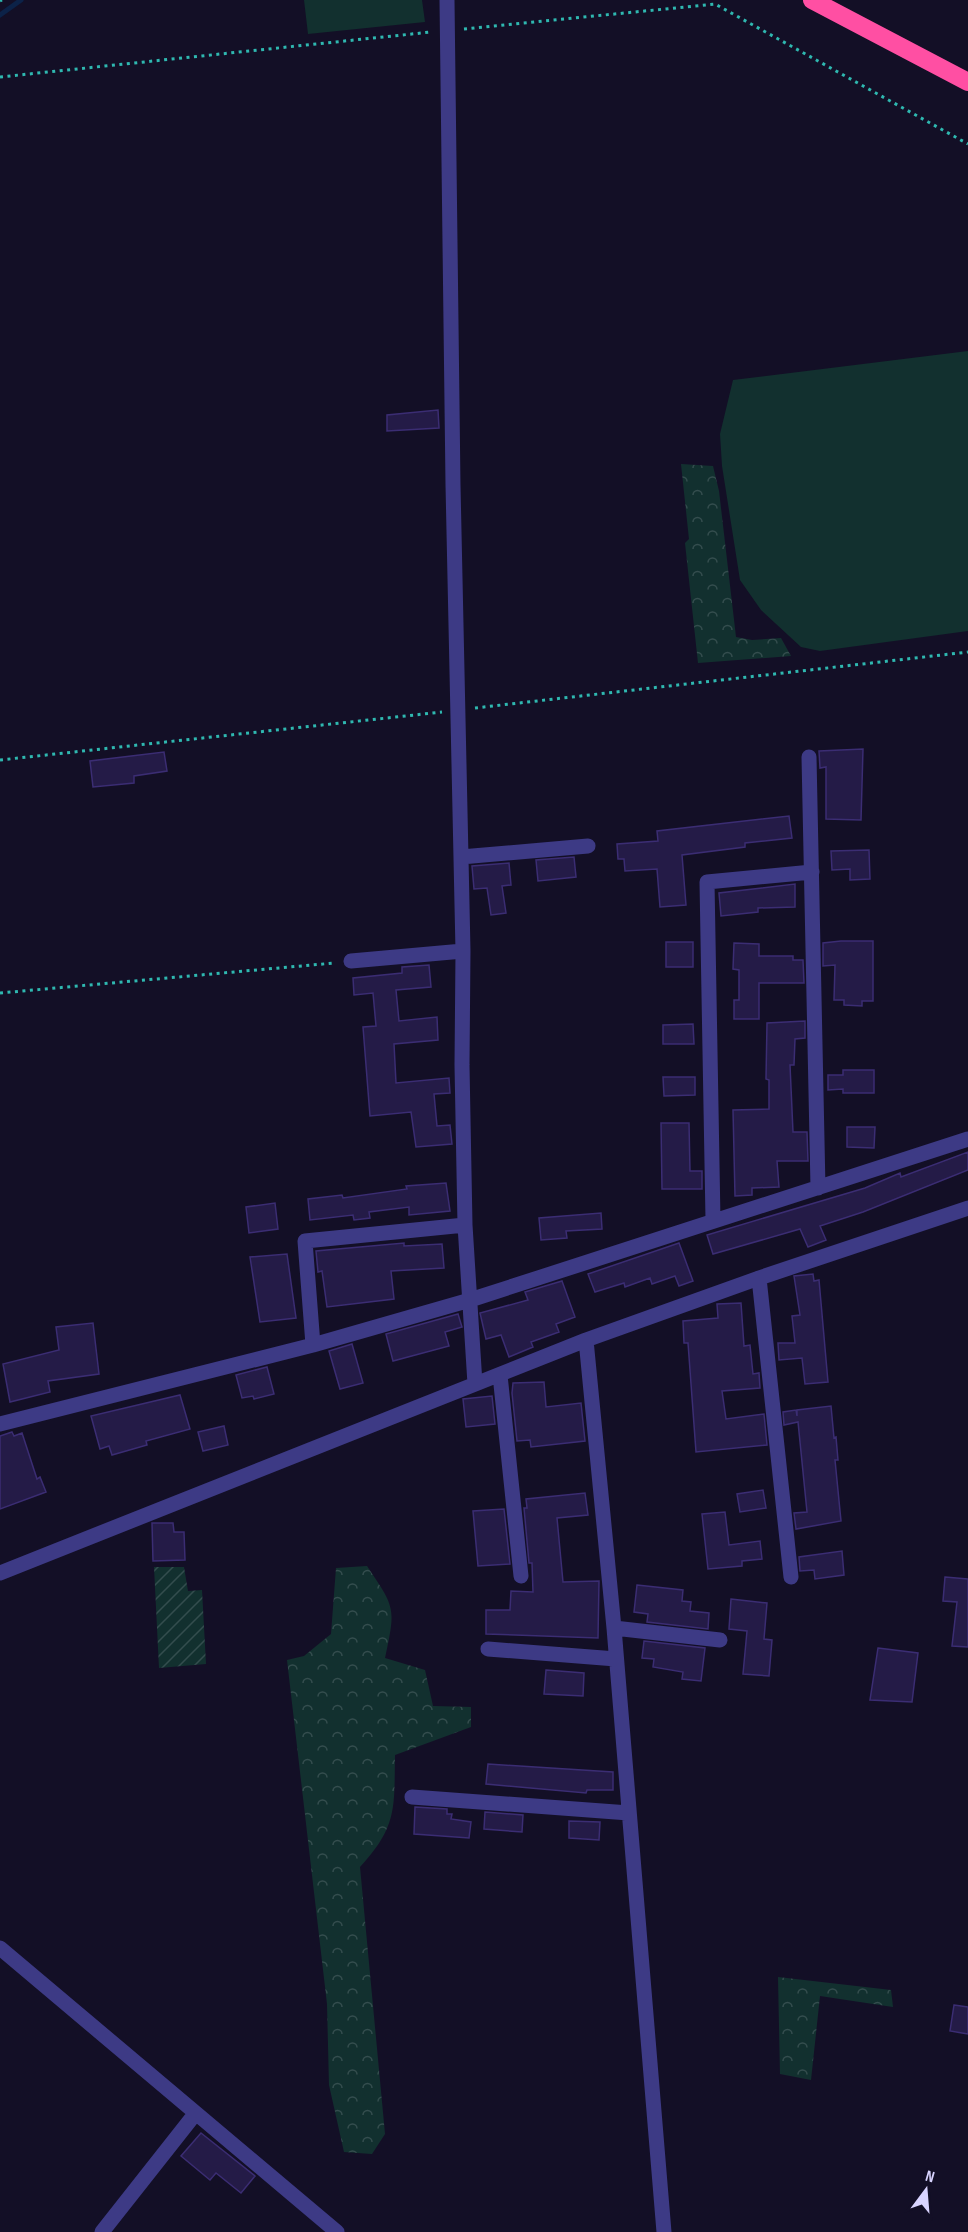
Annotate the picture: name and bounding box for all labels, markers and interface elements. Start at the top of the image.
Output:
north arrow [896,2160,956,2220]
text: N [923,2167,936,2187]

